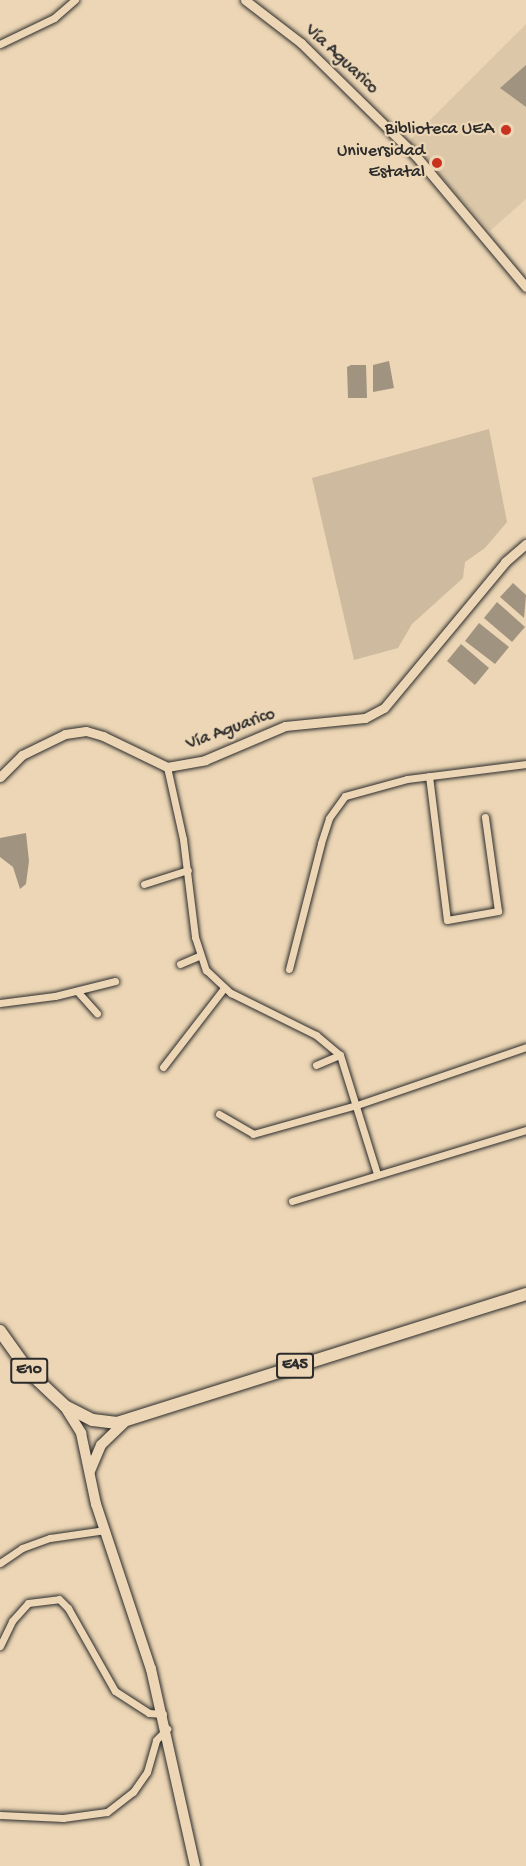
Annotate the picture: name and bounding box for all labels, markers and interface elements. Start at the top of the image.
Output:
street label: Vía Aguarico [300,20,382,100]
place label: Biblioteca UEA [385,119,494,141]
marker: Biblioteca UEA [499,123,513,137]
place label: Universidad Estatal [337,142,425,184]
marker: Universidad Estatal [430,156,444,170]
street label: Vía Aguarico [184,704,278,756]
road number: E45 [276,1353,314,1379]
road number: E10 [9,1358,48,1384]

